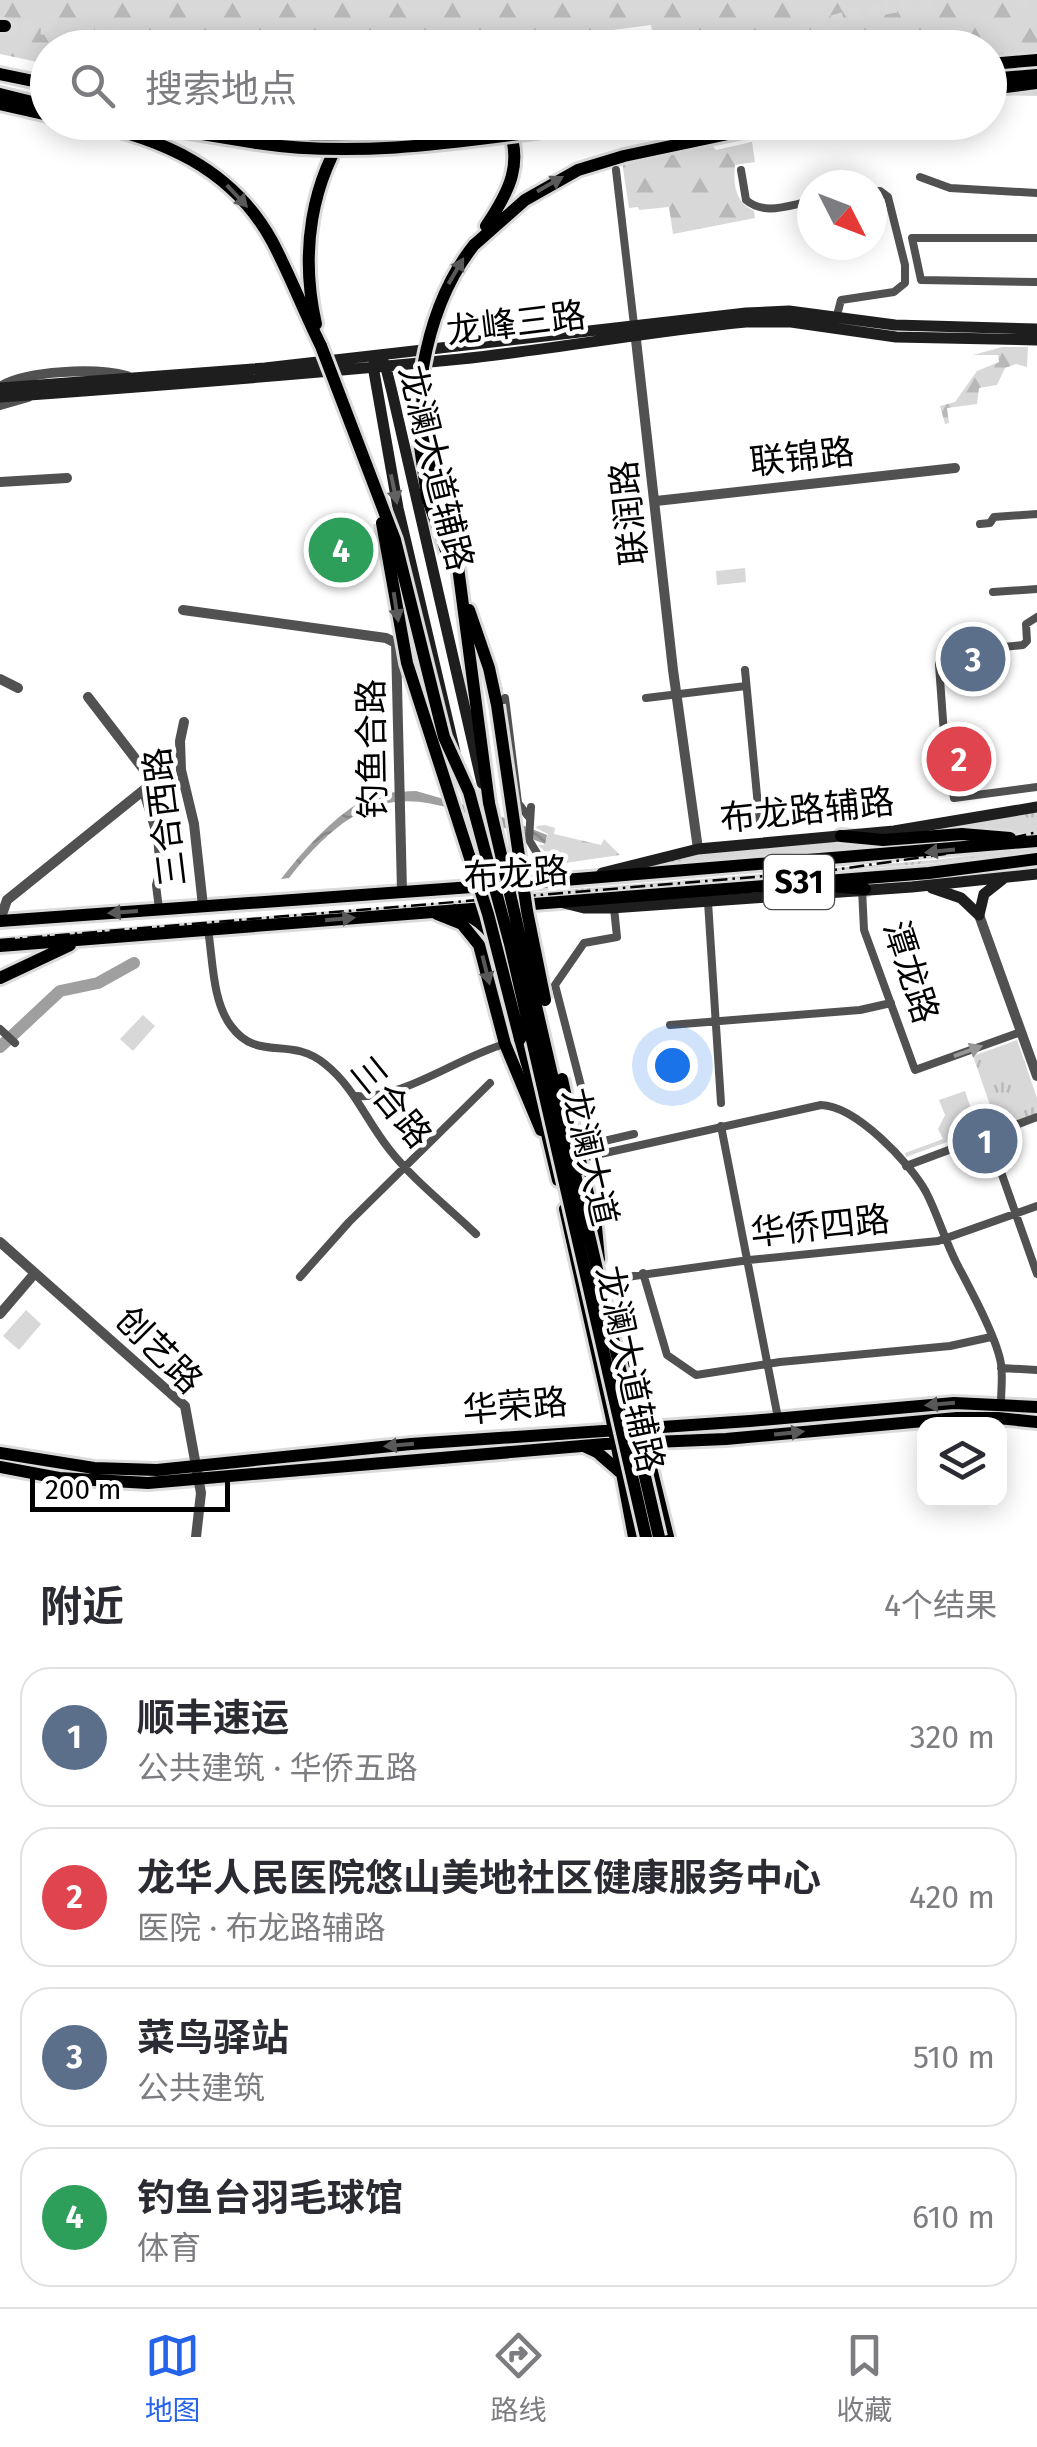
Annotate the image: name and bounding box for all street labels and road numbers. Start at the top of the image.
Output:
street label: 龙峰三路 [444,294,588,352]
street label: 龙澜大道辅路 [390,361,482,575]
street label: 联锦路 [748,431,856,483]
street label: 联润路 [603,459,655,567]
street label: 钓鱼合路 [350,679,394,819]
street label: 三合西路 [136,745,194,889]
street label: 布龙路辅路 [718,780,896,840]
street label: 布龙路 [462,849,570,899]
road number: S31 [764,855,834,909]
street label: 潭龙路 [875,916,947,1028]
street label: 三合路 [342,1048,440,1156]
street label: 龙澜大道 [554,1084,626,1230]
street label: 华侨四路 [748,1198,892,1254]
street label: 龙澜大道辅路 [588,1262,672,1476]
street label: 创艺路 [107,1298,211,1402]
street label: 华荣路 [461,1381,569,1431]

